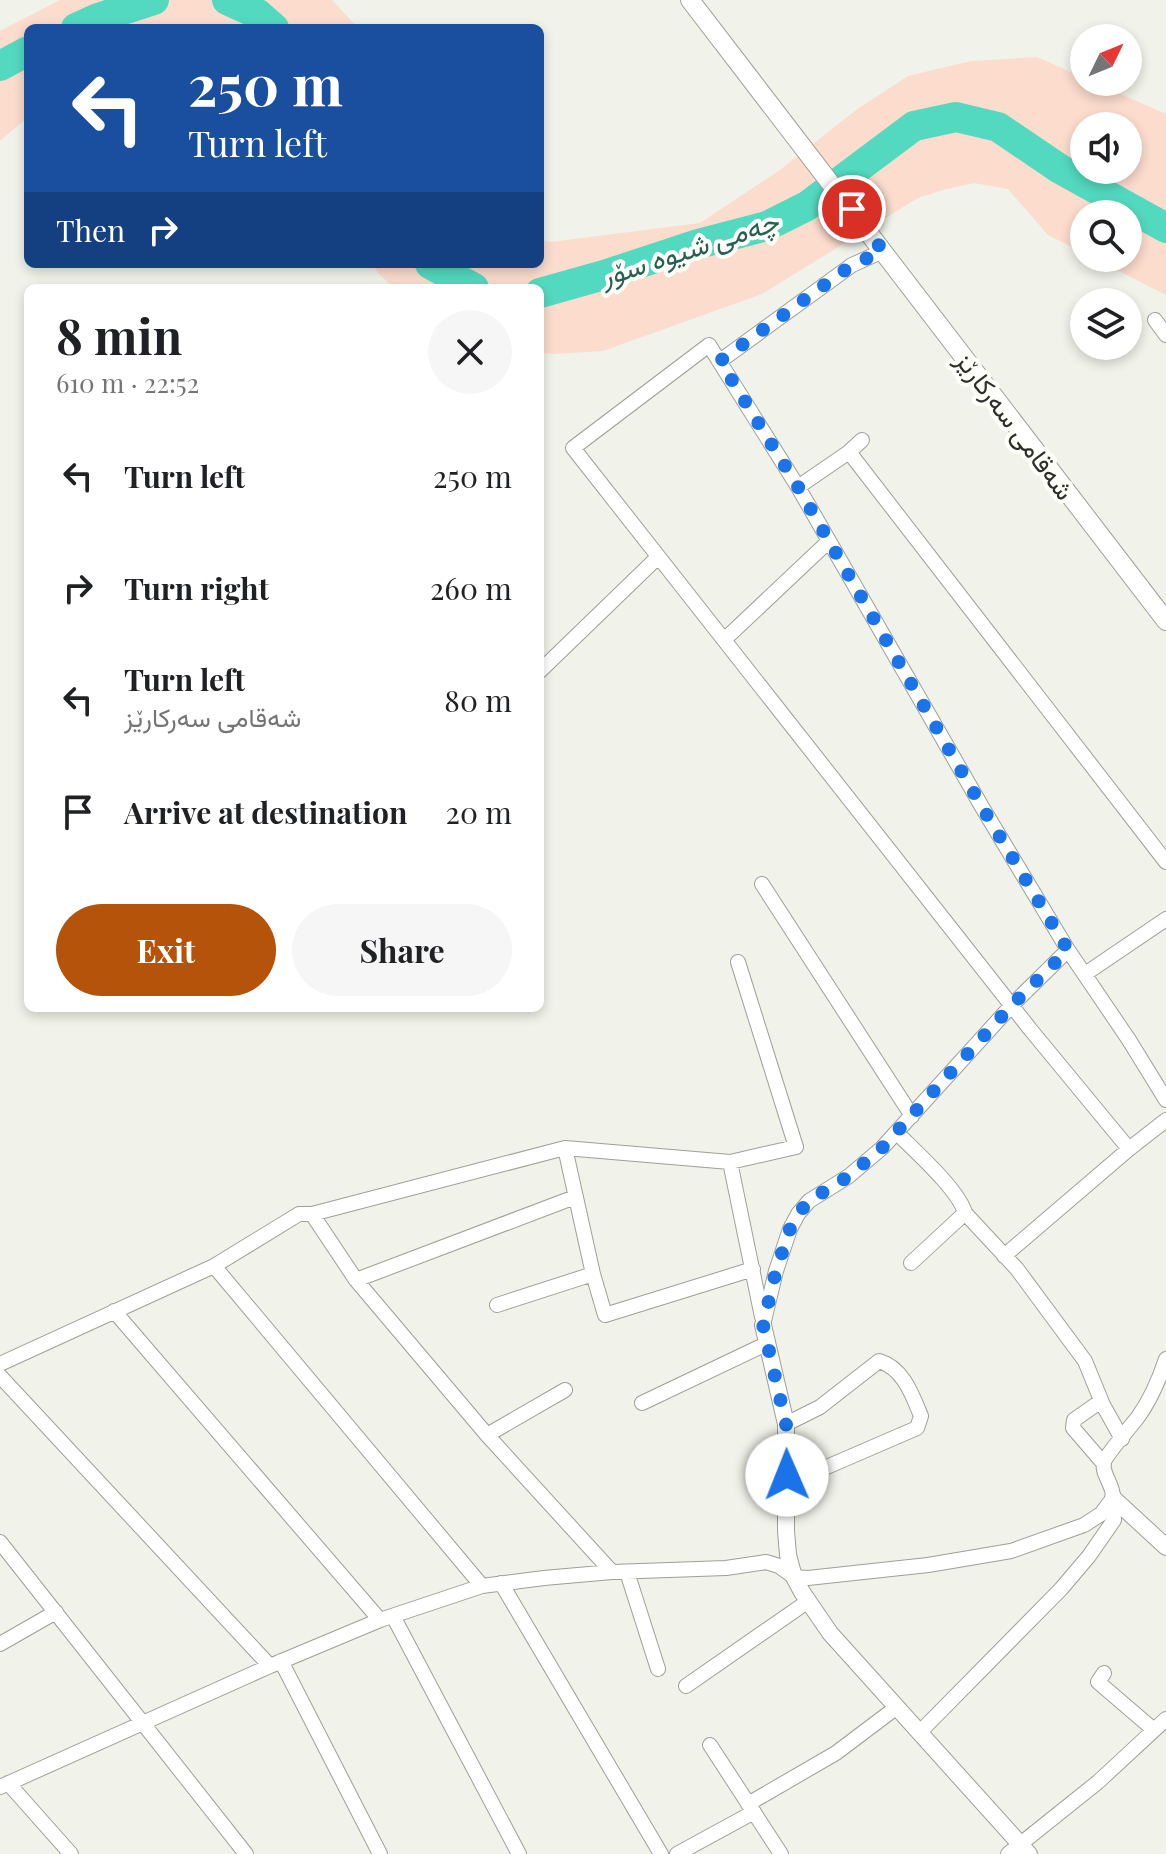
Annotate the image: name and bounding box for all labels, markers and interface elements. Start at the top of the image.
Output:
north arrow [1070,24,1142,96]
map controls [1070,24,1142,360]
text: 250 m [188,46,343,121]
icon: left [56,56,160,160]
button: sound [1070,112,1142,184]
text: Turn left [188,118,327,166]
pin [818,175,886,243]
icon: arrive [830,187,874,231]
button: search [1070,200,1142,272]
water label: چەمی شیوە سۆر [594,201,784,296]
icon: right [141,208,185,252]
text: Then [56,210,125,250]
button: layers [1070,288,1142,360]
text: 8 min [56,303,182,367]
button: close [428,310,512,394]
street label: شەقامی سەرکارێز [948,343,1083,506]
text: 610 m · 22:52 [56,365,199,400]
icon: left [56,454,100,498]
text: Turn left [124,456,245,496]
text: 250 m [433,456,512,496]
icon: right [56,566,100,610]
text: Turn right [124,568,269,608]
text: 260 m [430,568,512,608]
text: Turn left [124,659,245,699]
icon: left [56,678,100,722]
text: 80 m [444,680,512,720]
text: شەقامی سەرکارێز [124,699,301,734]
icon: arrive [56,790,100,834]
text: Arrive at destination [124,792,407,832]
text: 20 m [446,792,512,832]
button: Exit [56,904,276,996]
button: Share [292,904,512,996]
position arrow [745,1433,829,1517]

